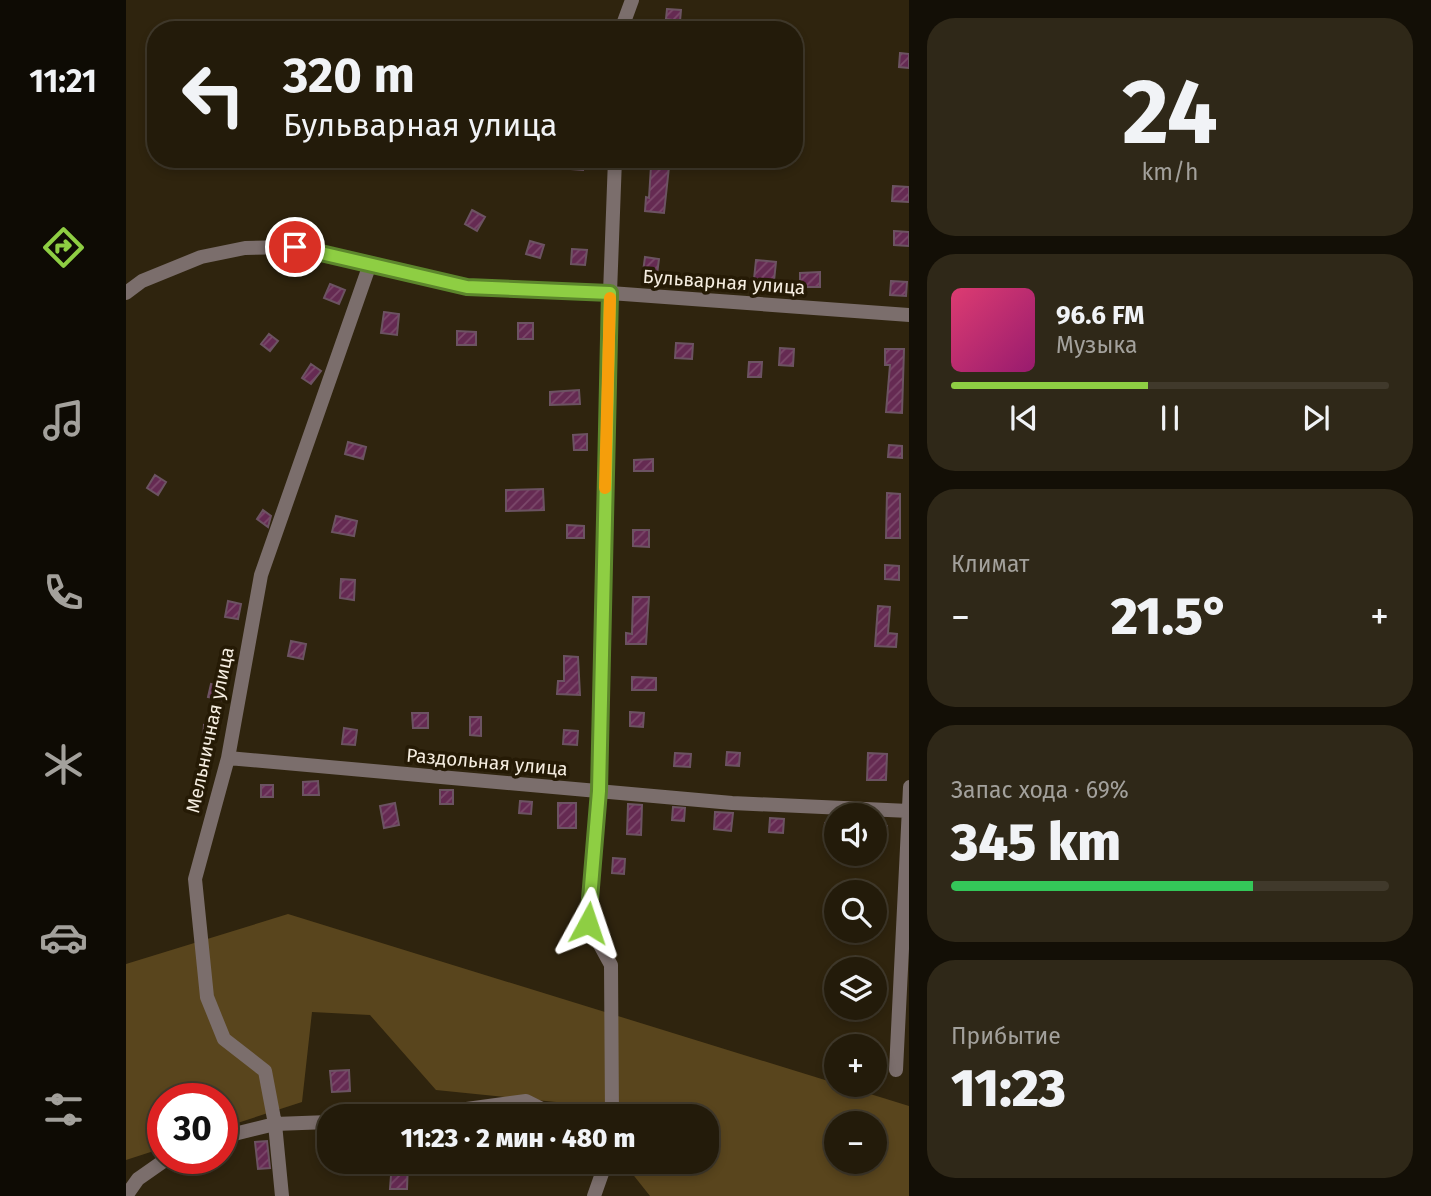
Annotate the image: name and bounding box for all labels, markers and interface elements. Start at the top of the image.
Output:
text: 320 m [283,46,415,105]
icon: left [168,49,259,140]
text: 24 [1122,58,1218,167]
text: 11:21 [29,62,97,100]
text: Бульварная улица [283,106,558,144]
text: km/h [1142,158,1198,186]
pin [265,217,325,277]
icon: directions [39,223,88,272]
icon: arrive [276,228,314,266]
street label: Бульварная улица [642,265,806,299]
text: 96.6 FM [1056,300,1144,331]
text: Музыка [1056,331,1137,359]
icon: music [39,396,88,445]
icon: previous [1005,399,1043,437]
icon: pause [1151,399,1189,437]
icon: next [1297,399,1335,437]
text: Климат [951,550,1029,578]
icon: phone [39,568,88,617]
text: 21.5° [1111,585,1229,648]
text: − [951,594,970,640]
text: + [1370,594,1389,640]
street label: Мельничная улица [181,645,239,815]
icon: climate [39,740,88,789]
street label: Раздольная улица [405,743,569,781]
text: Запас хода · 69% [951,776,1129,804]
map controls [824,803,887,1174]
button: sound [824,803,887,866]
text: 345 km [951,811,1121,874]
button: search [824,880,887,943]
position arrow [551,886,625,960]
icon: car [39,913,88,962]
button: layers [824,957,887,1020]
text: Прибытие [951,1022,1061,1050]
button: + [824,1034,887,1097]
text: 11:23 [951,1057,1066,1120]
speed limit sign: 30 [147,1083,238,1174]
icon: filters [39,1085,88,1134]
button: − [824,1111,887,1174]
text: 11:23 · 2 мин · 480 m [401,1123,635,1154]

